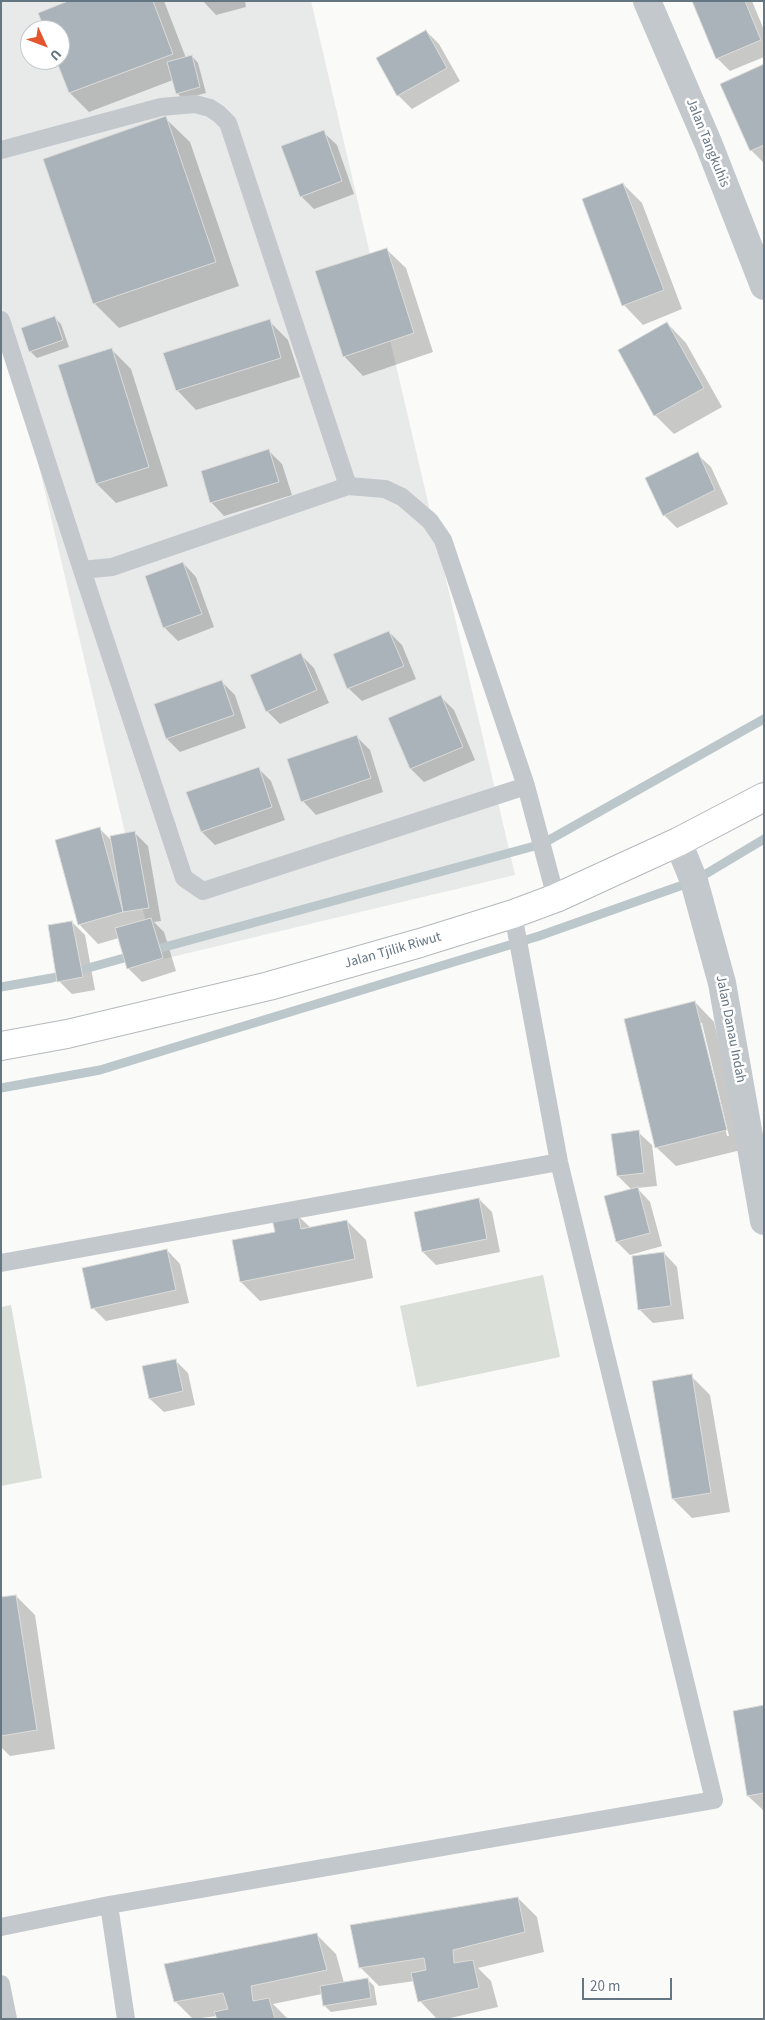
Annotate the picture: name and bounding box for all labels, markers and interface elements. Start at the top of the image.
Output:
north arrow [20,20,70,70]
text: U [45,44,66,65]
street label: Jalan Tangkuhis [682,96,732,190]
street label: Jalan Tjilik Riwut [343,929,443,973]
street label: Jalan Danau Indah [711,974,749,1084]
scale bar [585,1968,675,2000]
text: 20 m [590,1976,620,1997]

